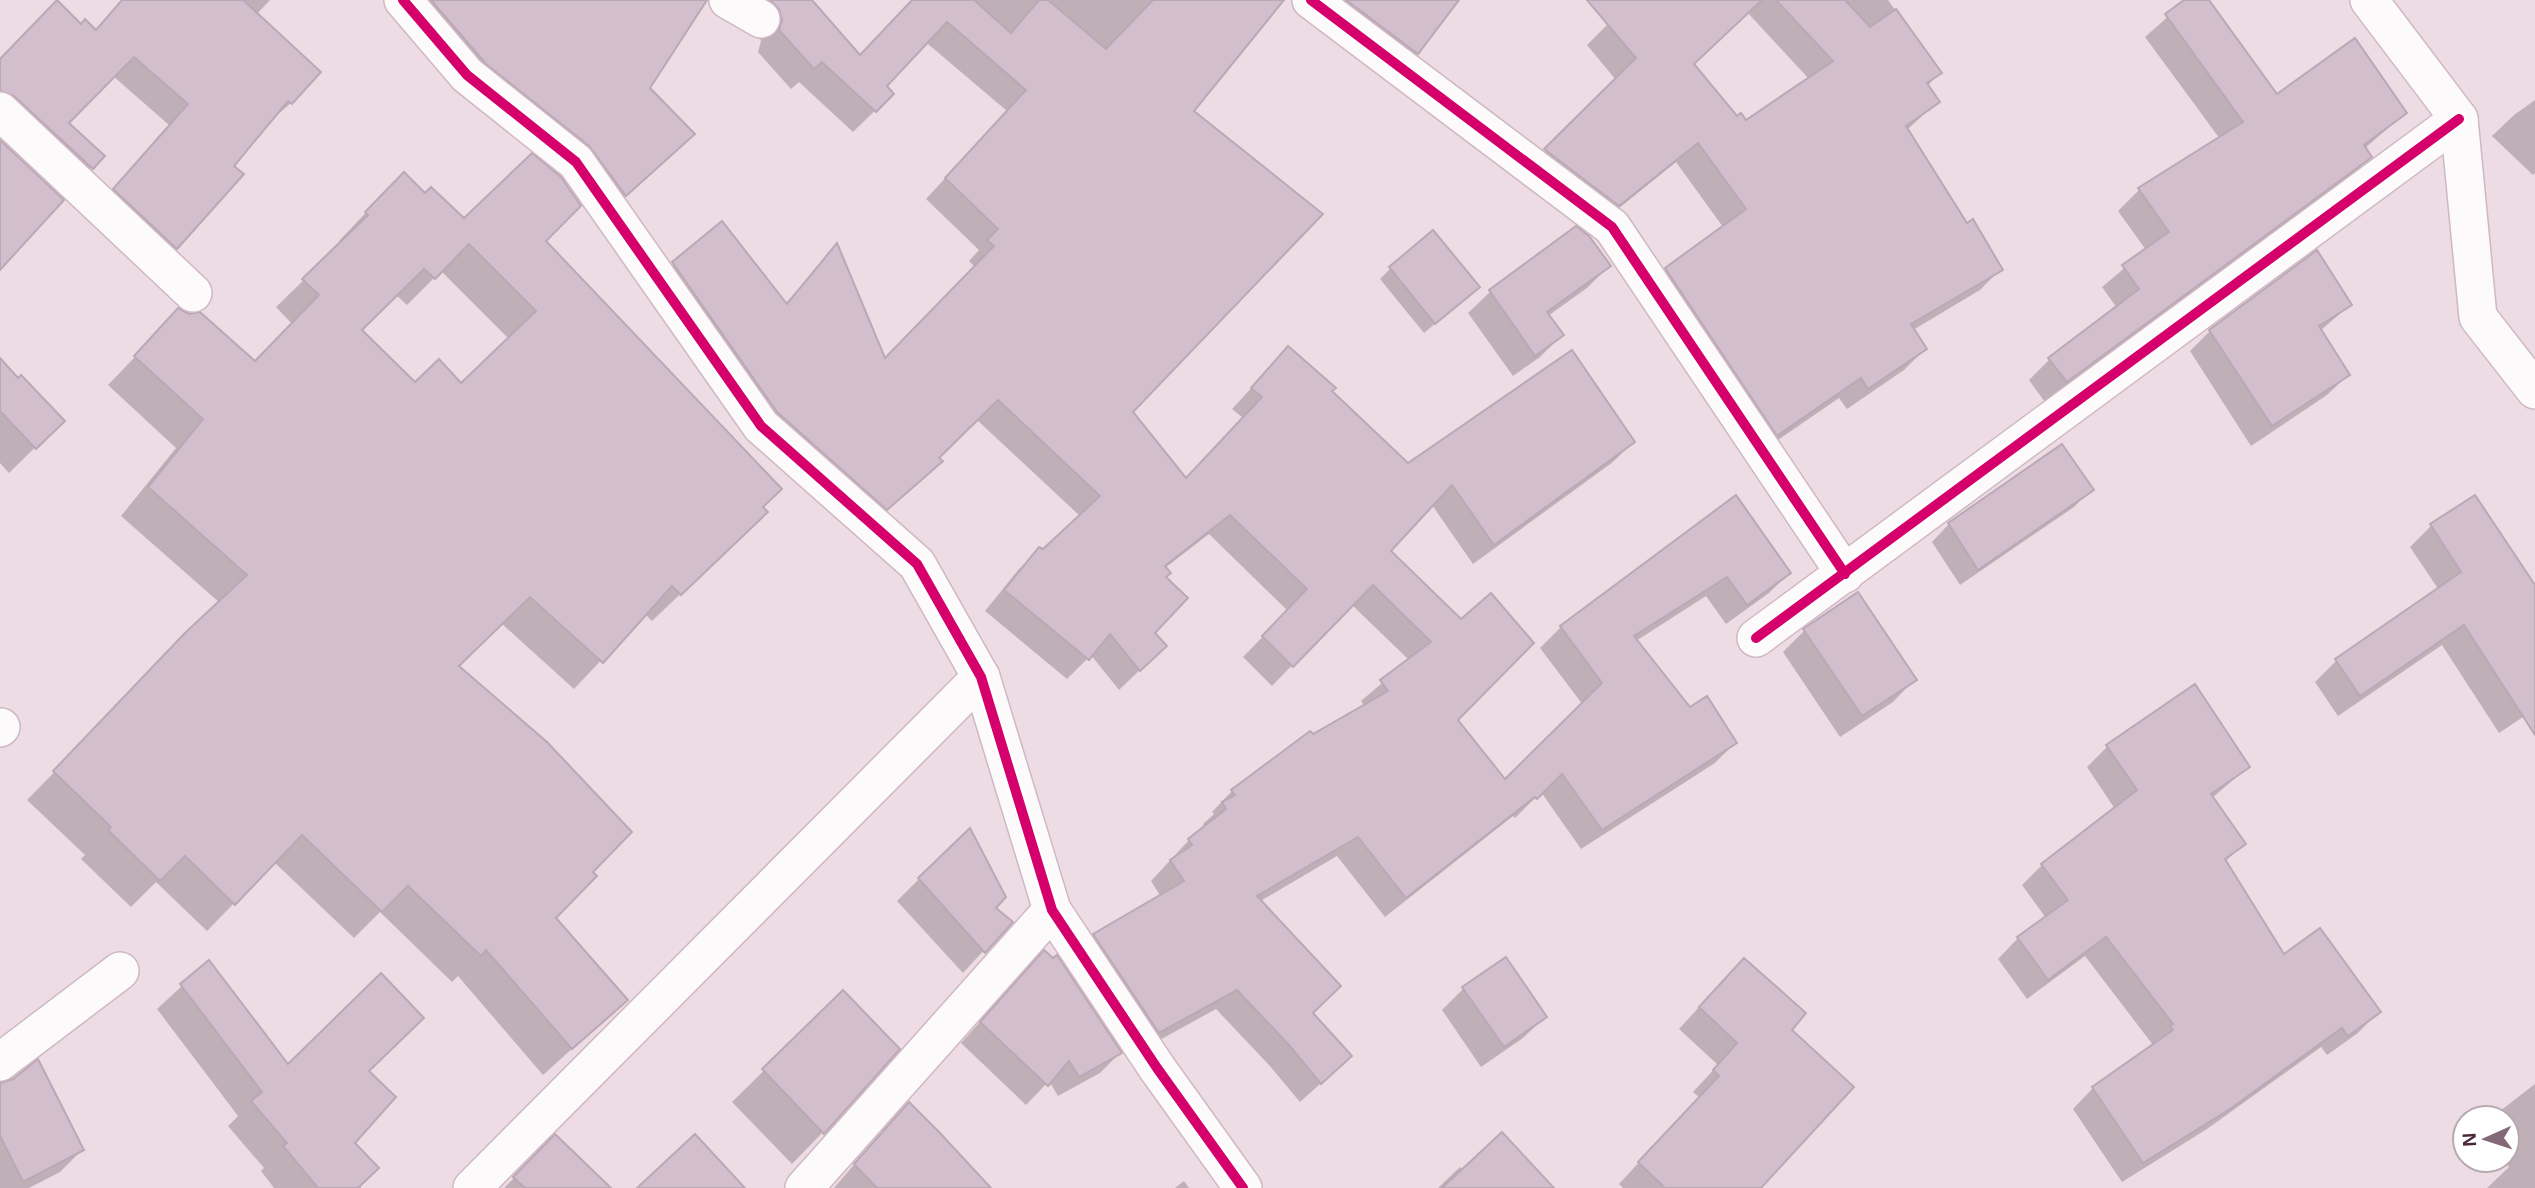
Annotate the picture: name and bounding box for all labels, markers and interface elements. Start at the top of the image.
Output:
north arrow [2451,1104,2521,1174]
text: N [2459,1132,2480,1147]

